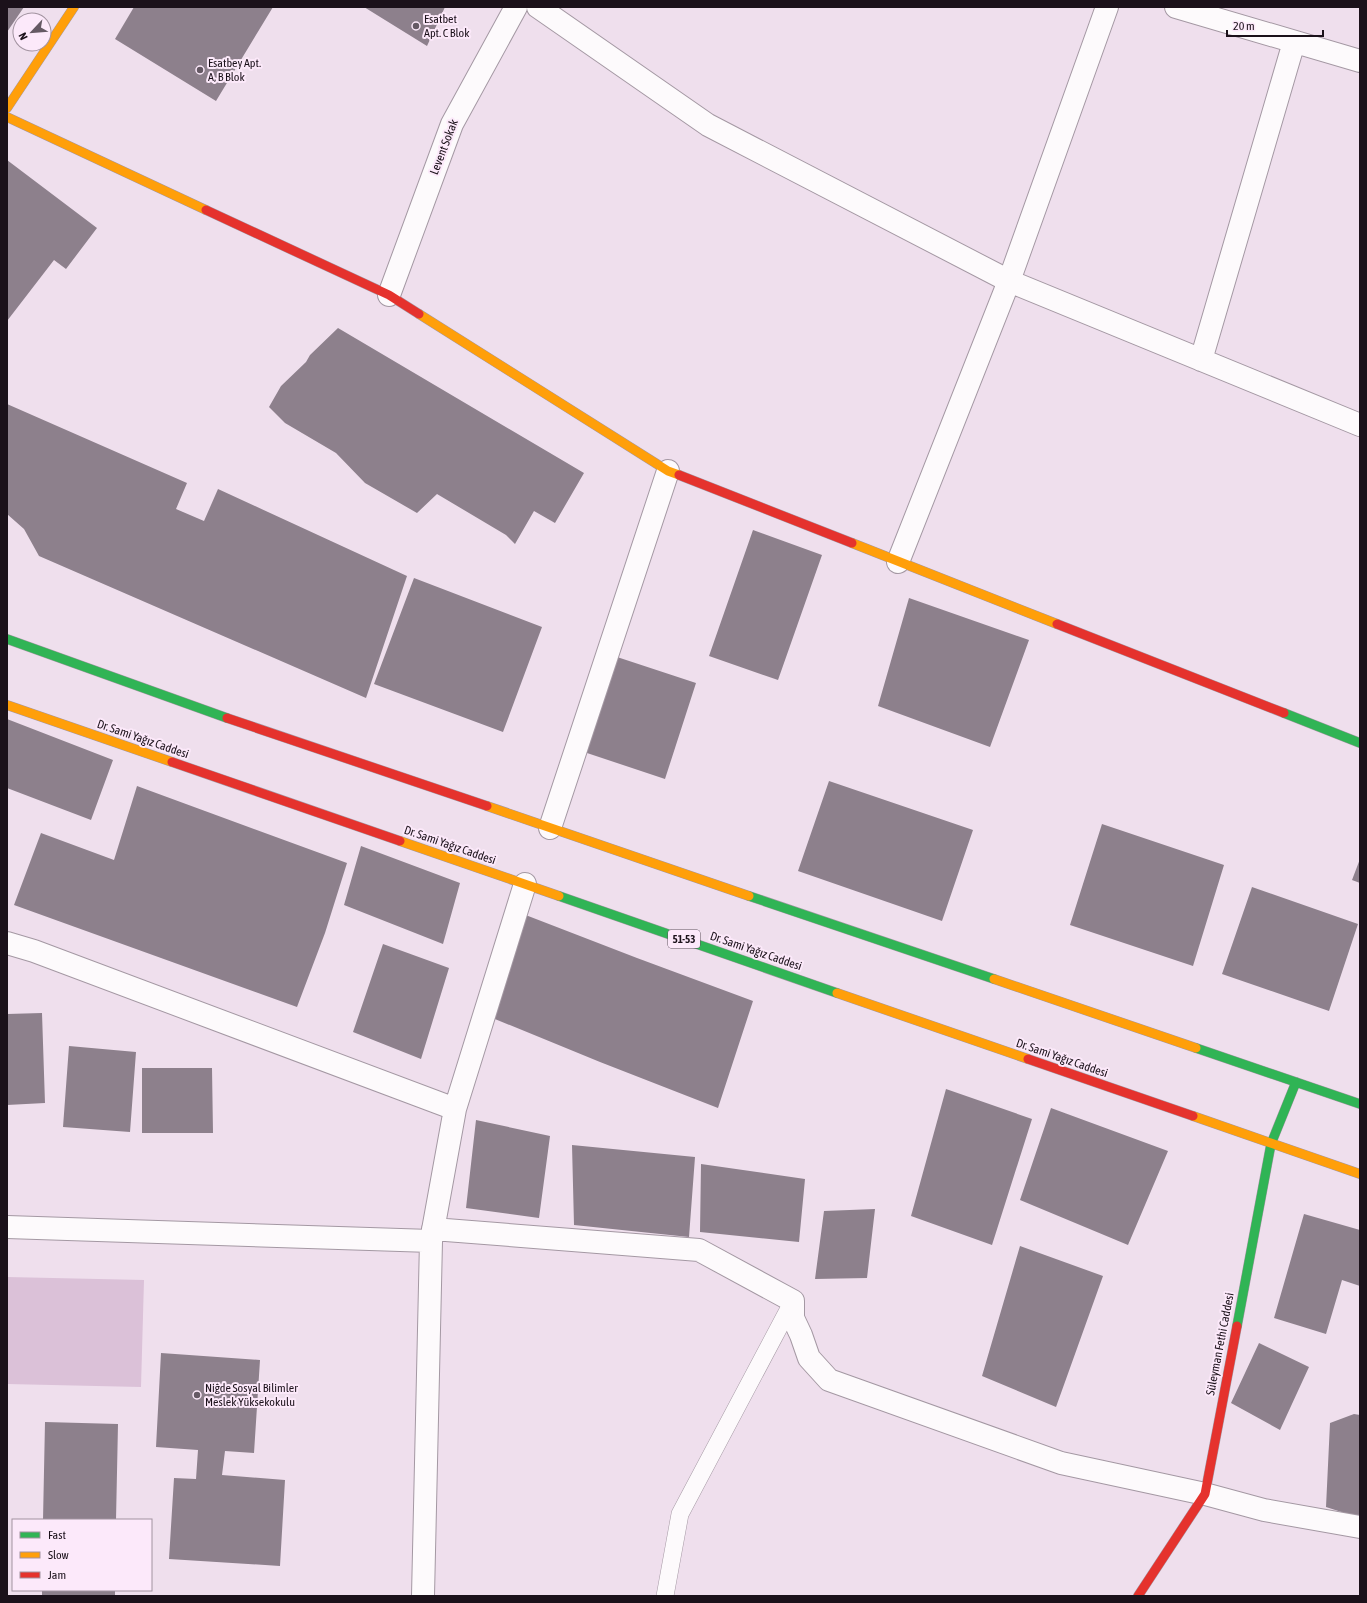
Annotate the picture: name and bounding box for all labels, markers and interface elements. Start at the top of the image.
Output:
north arrow [12,12,52,52]
place label: Esatbet Apt. C Blok [424,12,470,40]
scale bar [1227,12,1323,38]
text: 20 m [1233,19,1255,33]
marker: Esatbet Apt. C Blok [411,21,421,31]
text: N [16,31,30,42]
place label: Esatbey Apt. A, B Blok [208,56,261,84]
marker: Esatbey Apt. A, B Blok [195,65,205,75]
street label: Levent Sokak [427,117,461,177]
street label: Dr. Sami Yağız Caddesi [95,717,191,761]
street label: Dr. Sami Yağız Caddesi [402,823,498,867]
street label: Dr. Sami Yağız Caddesi [708,929,804,973]
road number: 51-53 [668,930,700,948]
street label: Dr. Sami Yağız Caddesi [1014,1036,1110,1080]
street label: Süleyman Fethi Caddesi [1203,1291,1237,1397]
place label: Niğde Sosyal Bilimler Meslek Yüksekokulu [205,1381,298,1409]
marker: Niğde Sosyal Bilimler Meslek Yüksekokulu [192,1390,202,1400]
legend [12,1519,152,1591]
text: Fast [48,1528,66,1542]
text: Slow [48,1548,69,1562]
text: Jam [48,1568,66,1582]

